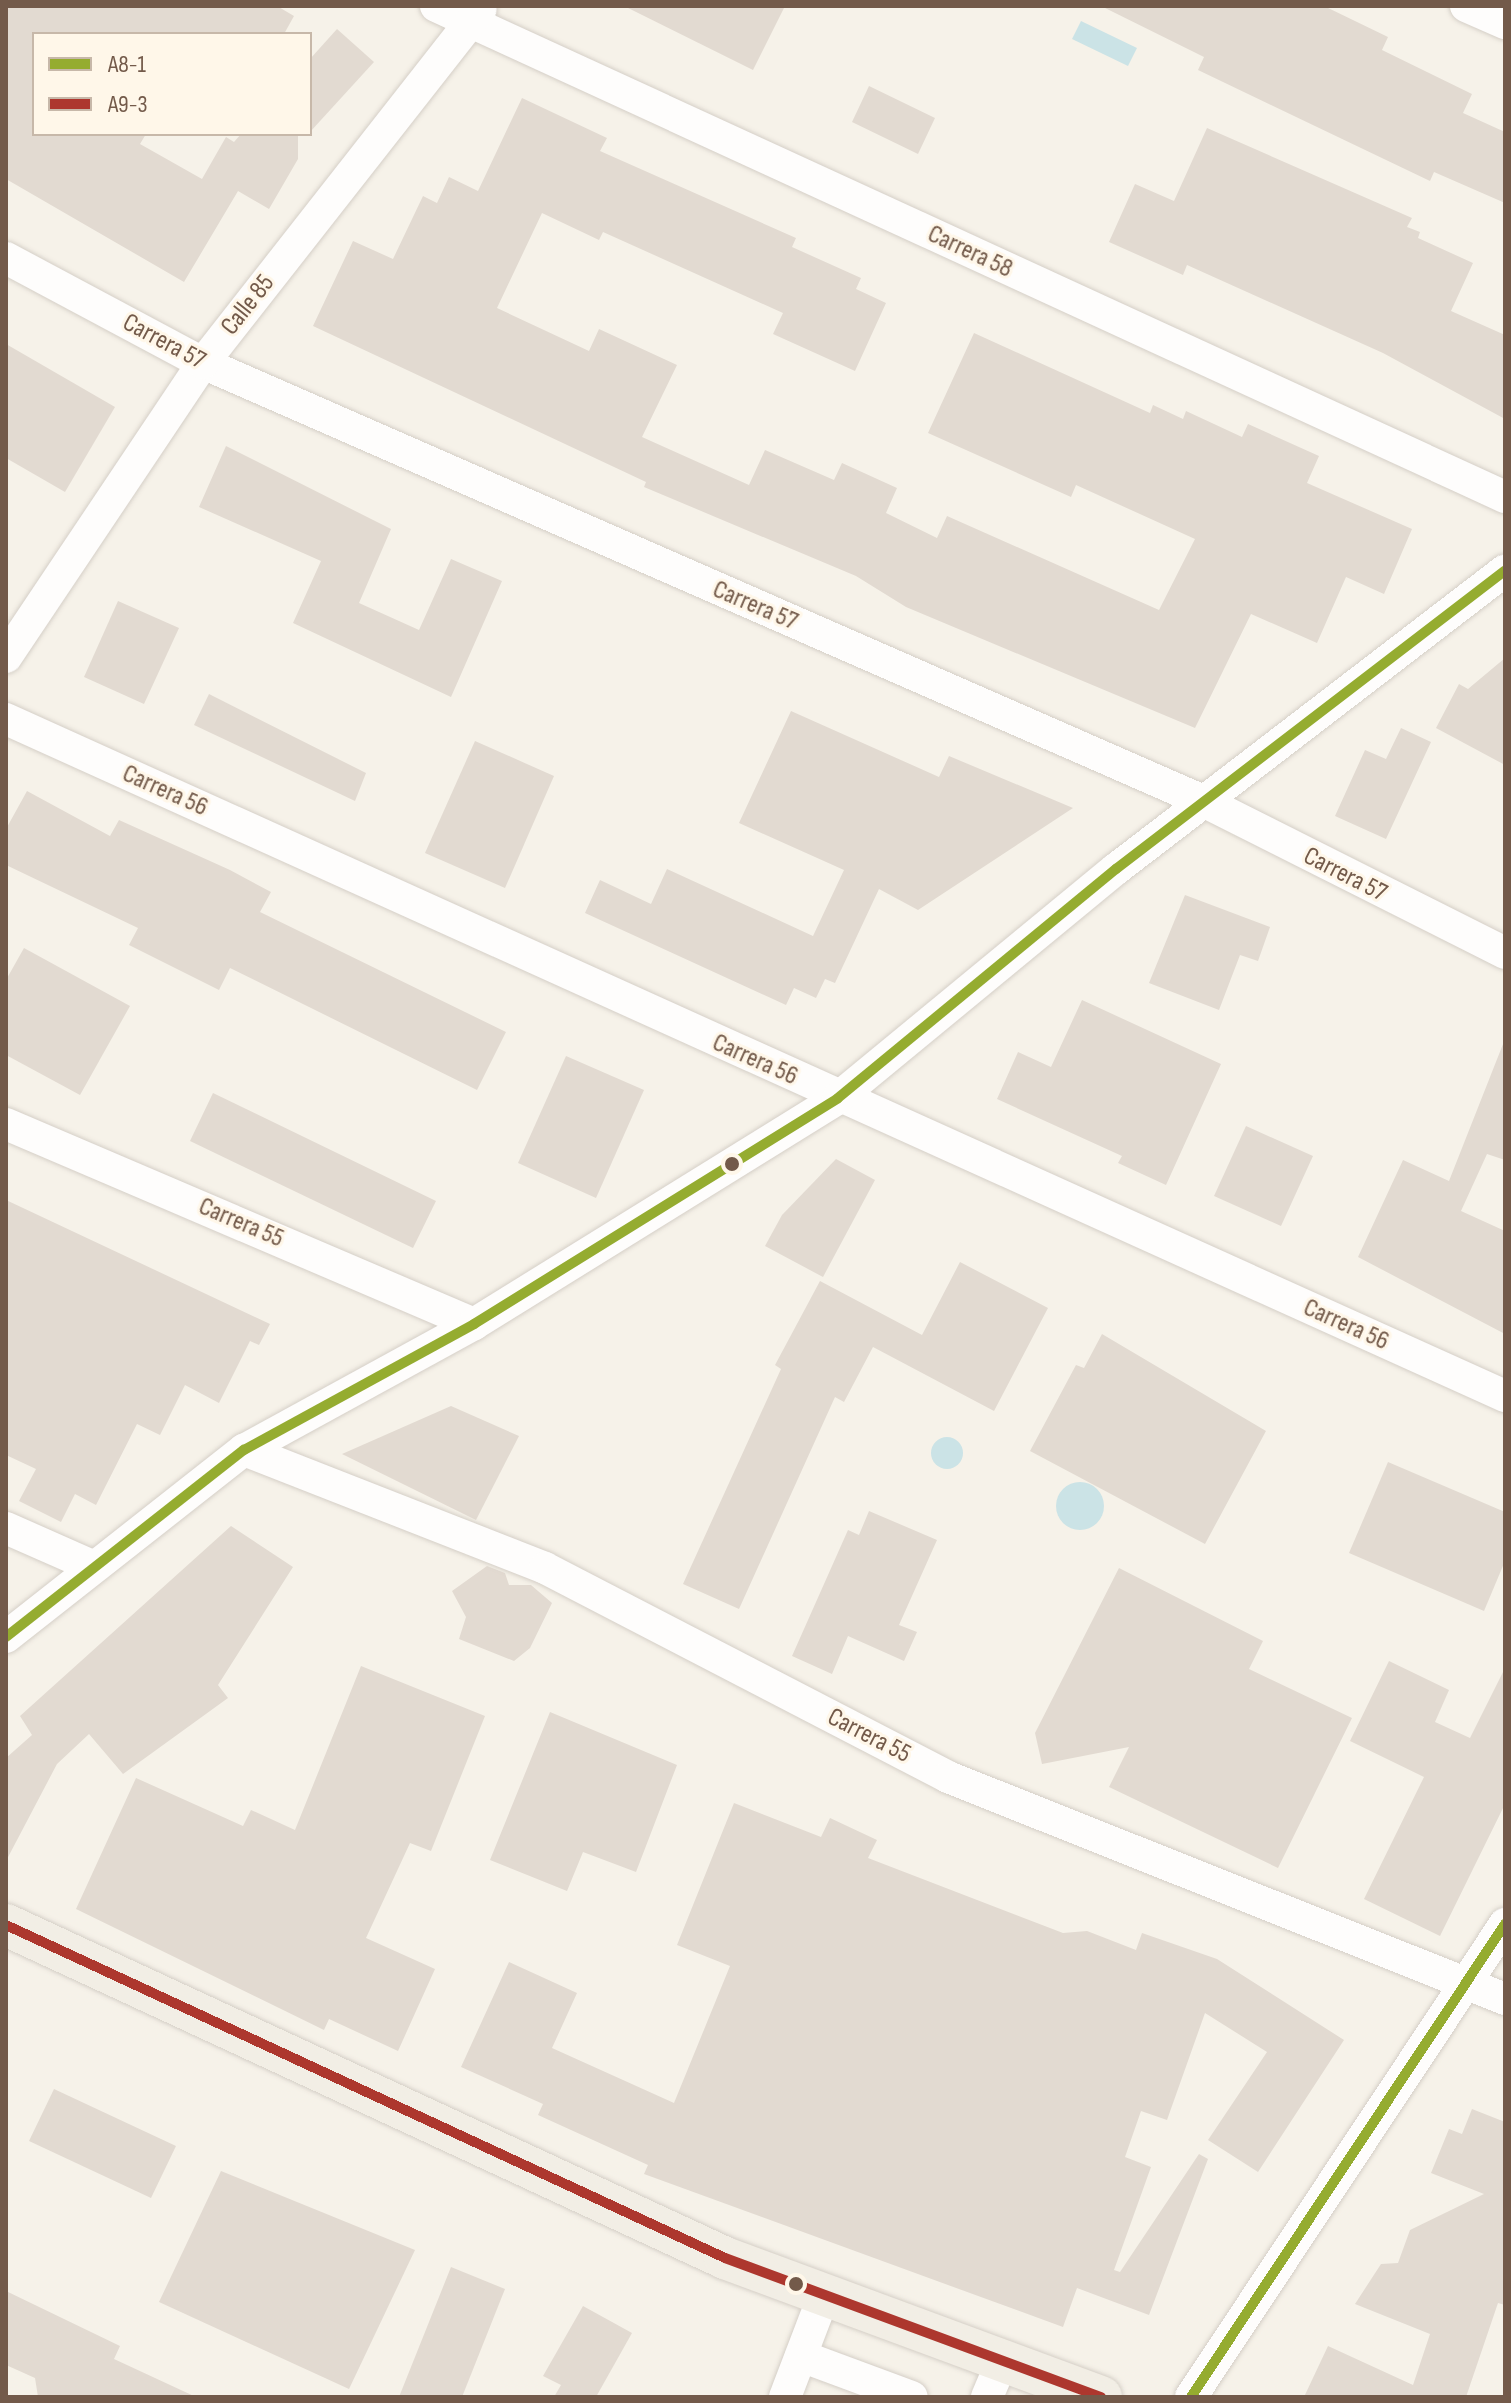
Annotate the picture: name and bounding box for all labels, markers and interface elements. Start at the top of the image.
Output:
legend [32,32,312,136]
text: A8-1 [108,50,146,79]
text: A9-3 [108,90,148,119]
street label: Carrera 58 [923,219,1017,285]
street label: Calle 85 [215,269,281,341]
street label: Carrera 57 [117,307,211,377]
street label: Carrera 57 [708,574,802,638]
street label: Carrera 56 [117,758,213,824]
street label: Carrera 57 [1298,841,1392,909]
street label: Carrera 56 [707,1027,803,1093]
unlabelled marker [724,1156,740,1172]
street label: Carrera 55 [194,1191,288,1255]
street label: Carrera 56 [1298,1292,1394,1358]
street label: Carrera 55 [822,1702,916,1770]
unlabelled marker [788,2276,804,2292]

